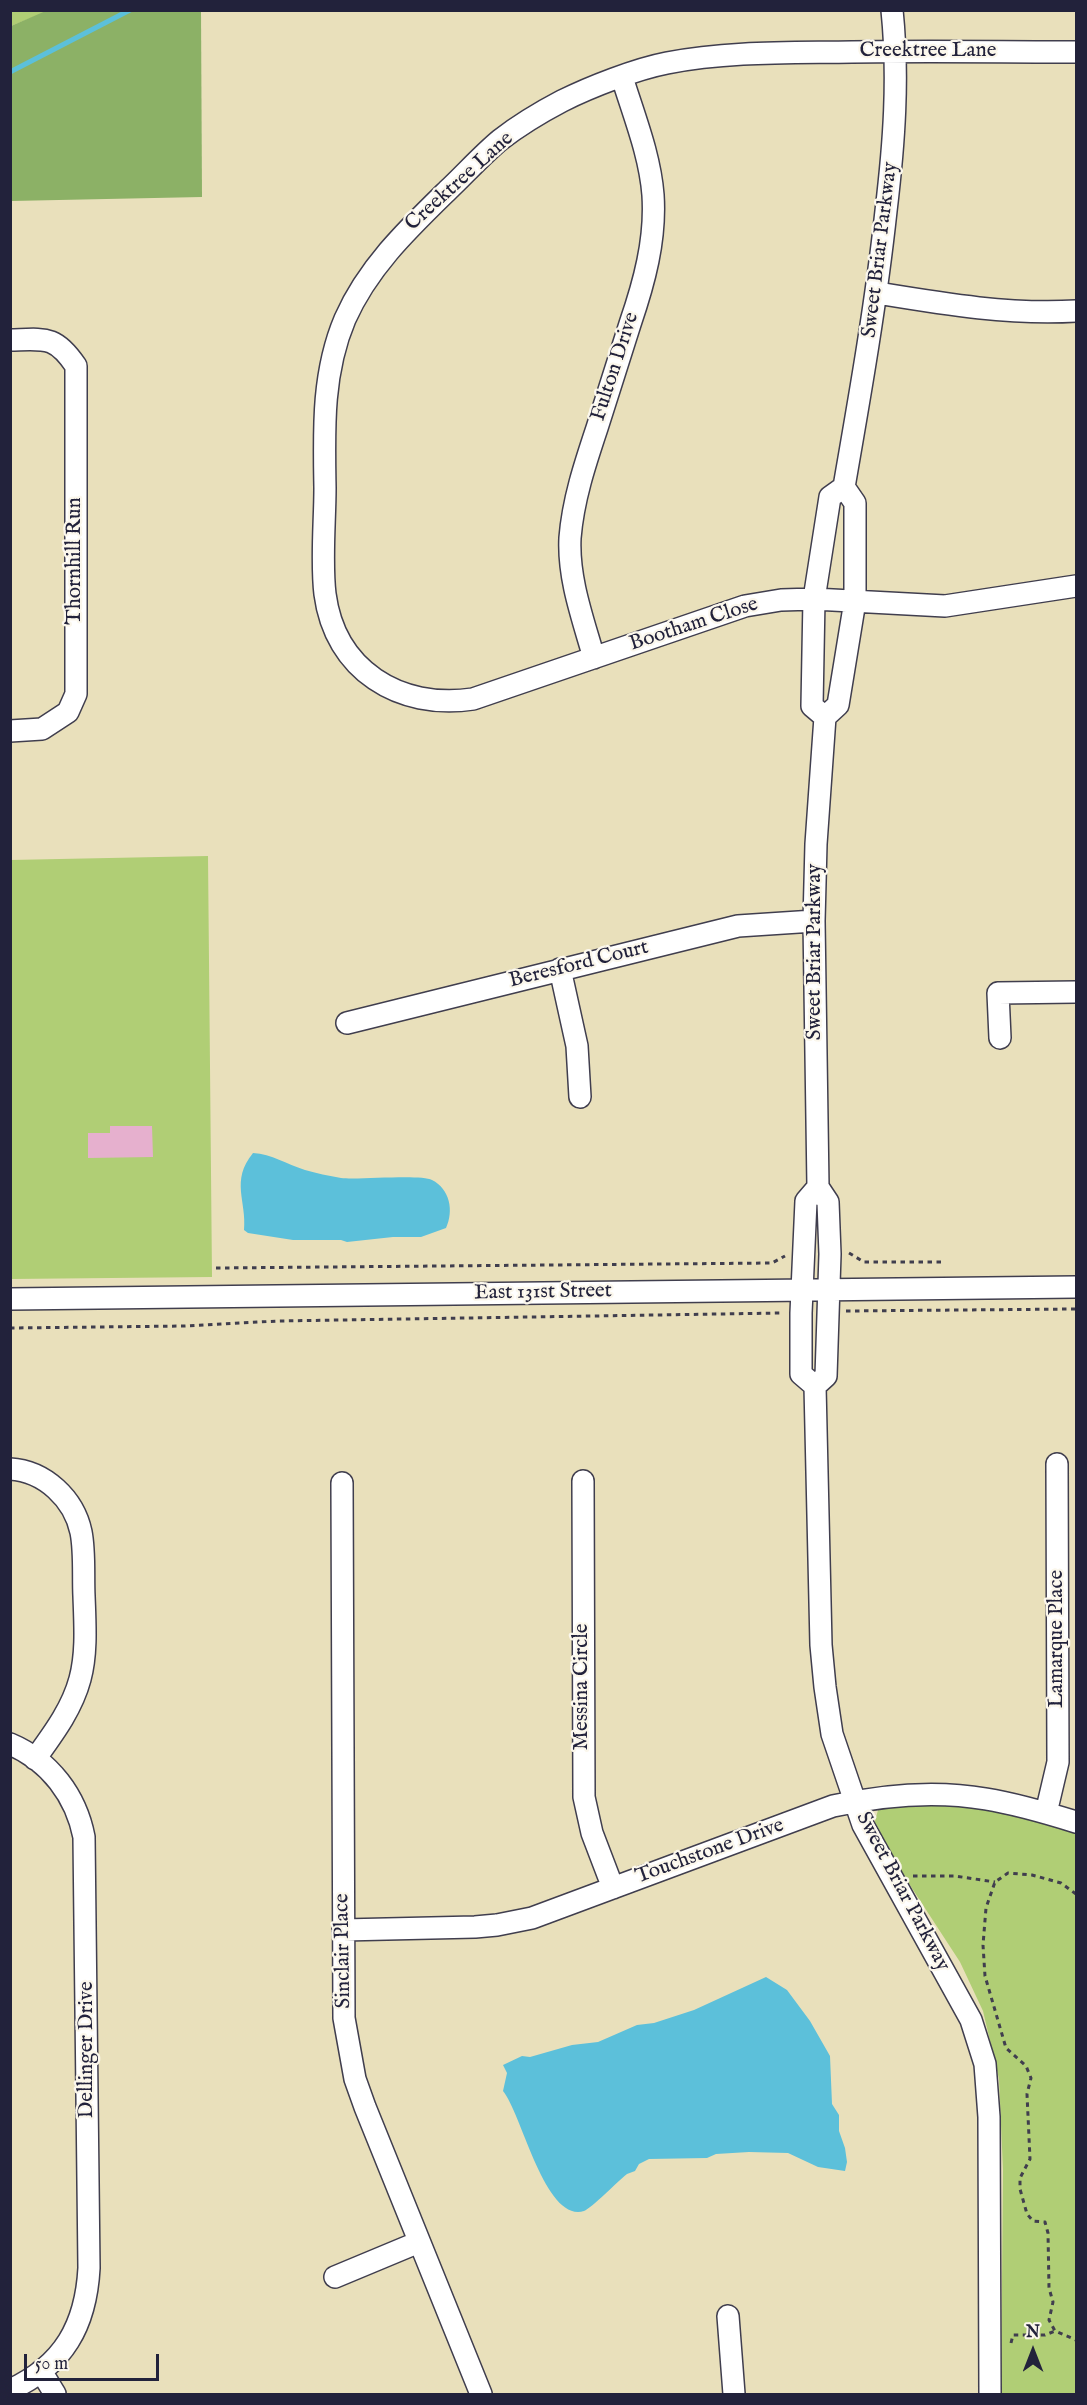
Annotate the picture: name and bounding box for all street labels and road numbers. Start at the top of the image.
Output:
street label: Creektree Lane [860,39,996,65]
street label: Creektree Lane [401,127,519,237]
street label: Sweet Briar Parkway [858,161,904,339]
street label: Fulton Drive [587,309,645,425]
street label: Thornhill Run [63,497,89,625]
street label: Bootham Close [626,592,762,658]
street label: Sweet Briar Parkway [803,864,829,1040]
street label: Beresford Court [507,936,651,994]
street label: East 131st Street [474,1279,612,1307]
street label: Lamarque Place [1045,1570,1071,1708]
street label: Messina Circle [570,1624,596,1750]
street label: Sweet Briar Parkway [849,1808,955,1976]
street label: Touchstone Drive [632,1814,788,1890]
street label: Sinclair Place [330,1893,358,2009]
street label: Dellinger Drive [75,1981,101,2119]

